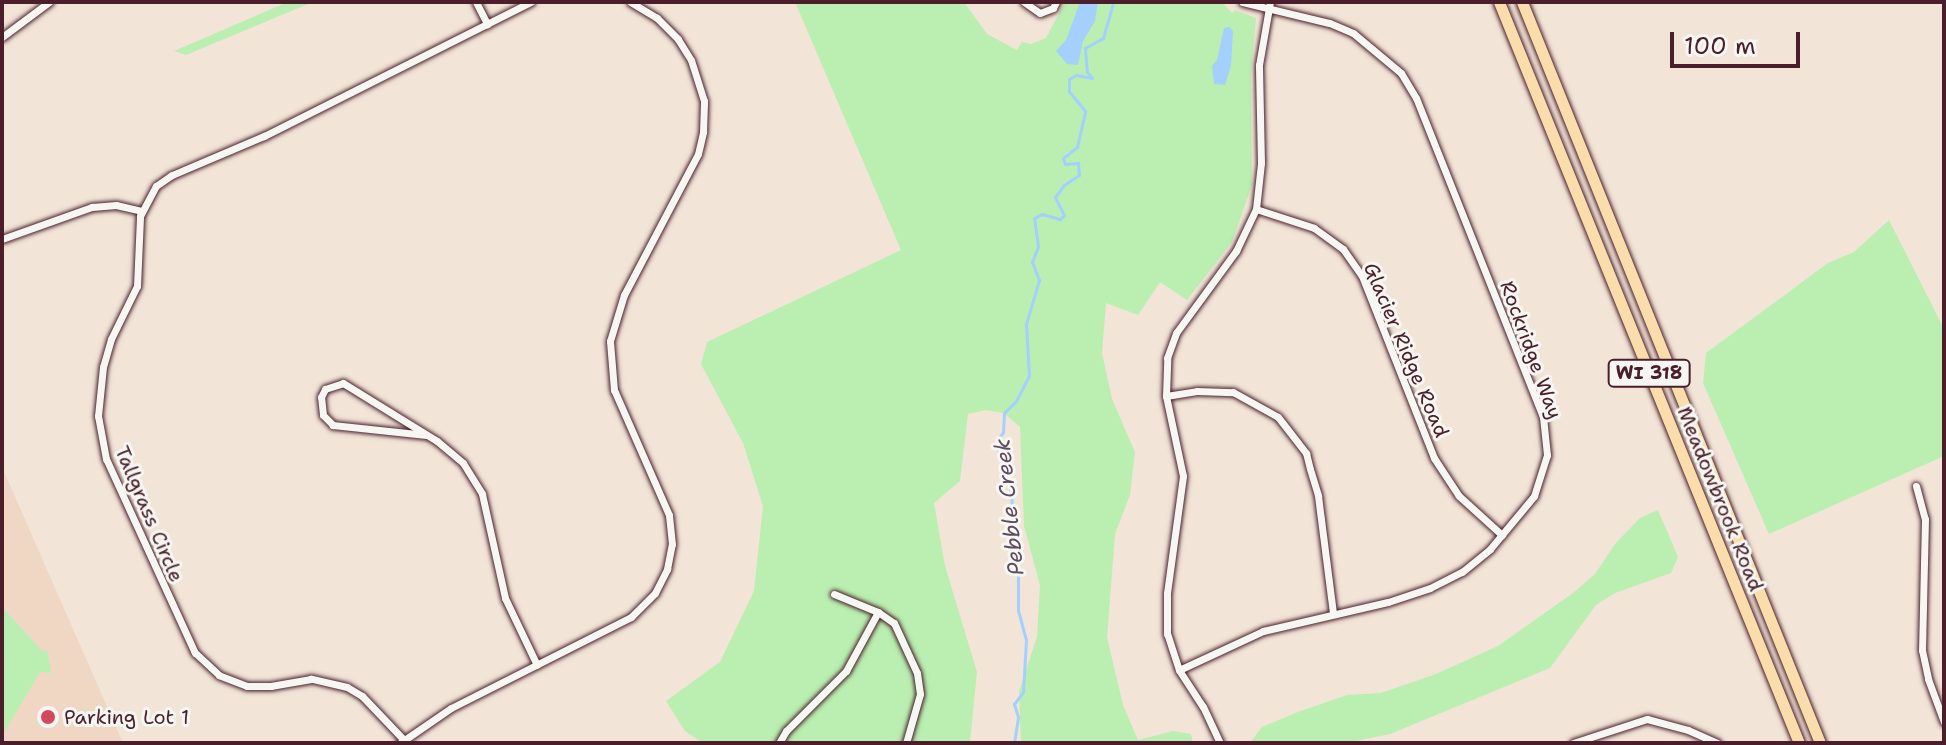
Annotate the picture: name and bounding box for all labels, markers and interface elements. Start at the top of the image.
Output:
scale bar [1674,16,1804,66]
text: 100 m [1684,30,1756,62]
street label: Glacier Ridge Road [1358,259,1454,441]
street label: Rockridge Way [1495,278,1567,422]
road number: WI 318 [1607,359,1691,387]
street label: Meadowbrook Road [1672,403,1768,595]
water label: Pebble Creek [989,437,1029,577]
street label: Tallgrass Circle [110,442,188,586]
place label: Parking Lot 1 [64,705,189,729]
marker: Parking Lot 1 [39,708,57,726]

